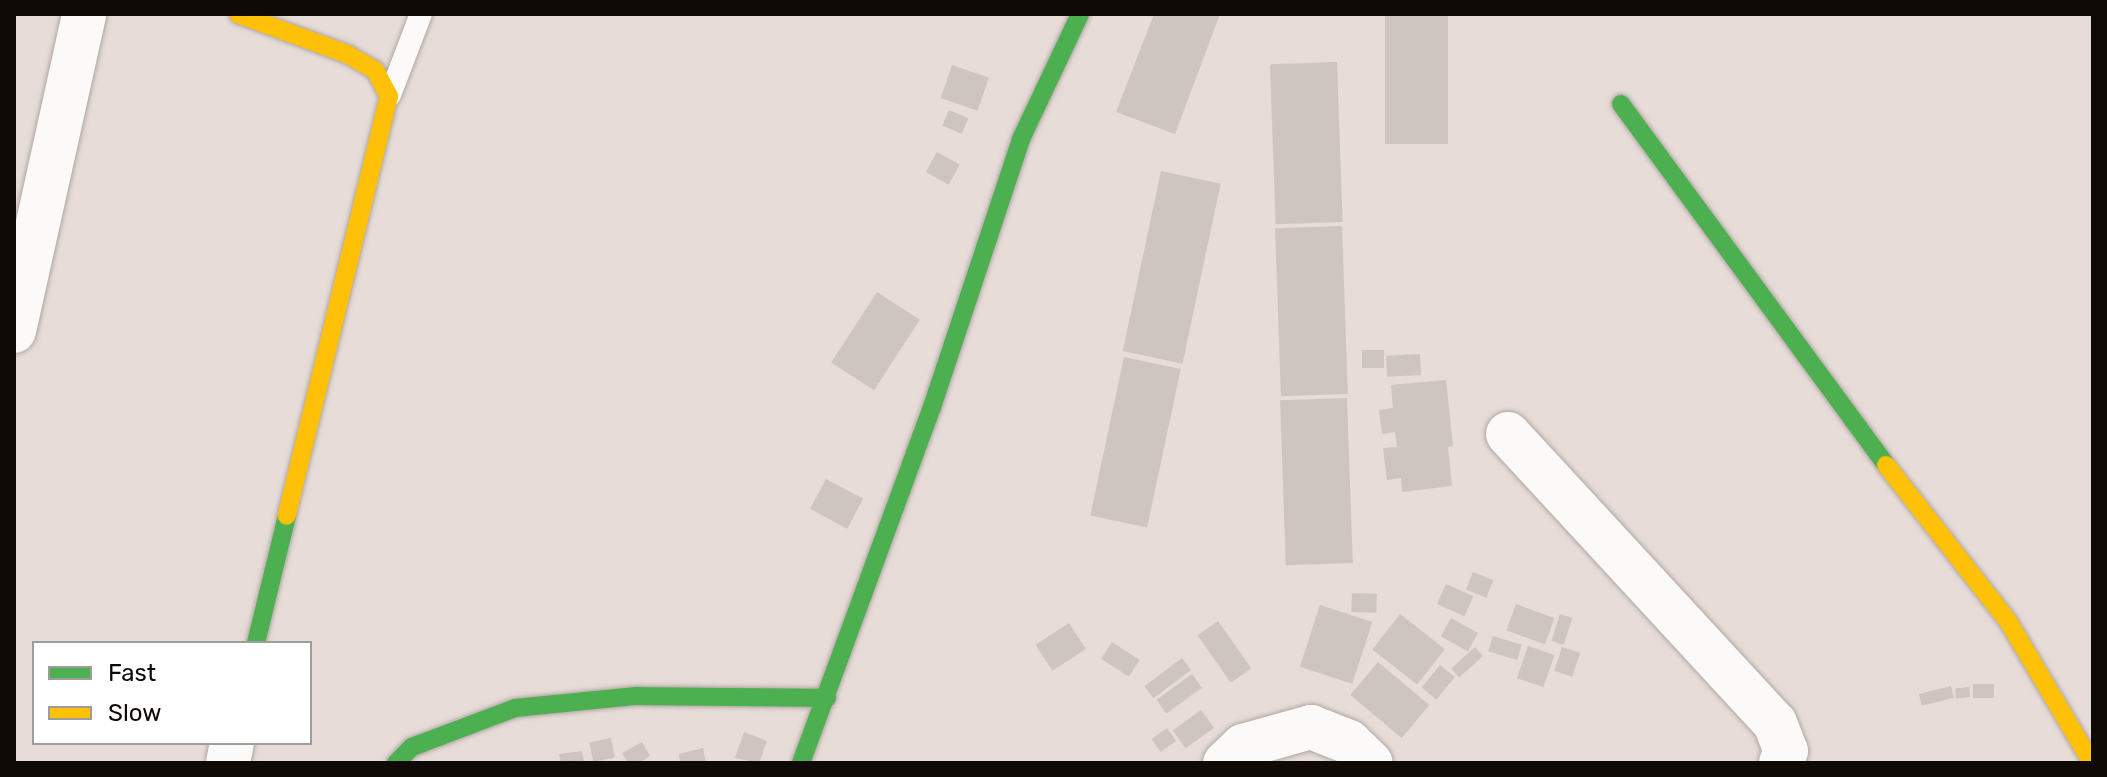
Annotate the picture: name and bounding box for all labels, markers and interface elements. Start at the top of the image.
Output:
legend [32,641,312,745]
text: Fast [108,659,156,687]
text: Slow [108,699,161,727]

